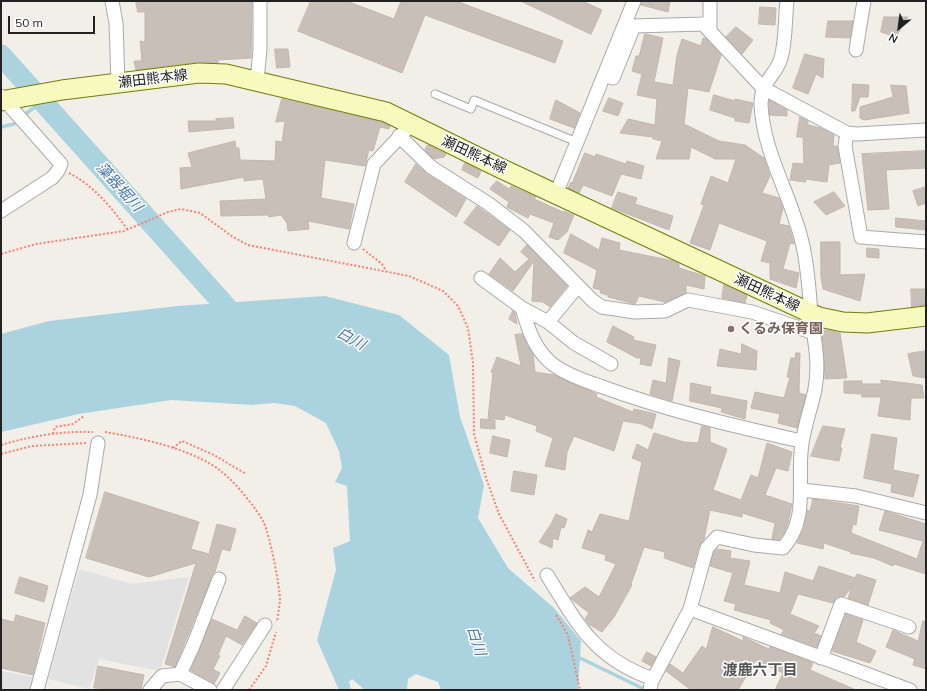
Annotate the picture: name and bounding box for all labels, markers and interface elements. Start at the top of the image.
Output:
scale bar [10,8,97,34]
north arrow [879,8,919,48]
text: 50 m [15,15,43,30]
text: N [886,30,900,47]
street label: 瀬田熊本線 [117,66,189,92]
street label: 瀬田熊本線 [439,133,509,177]
water label: 藻器堀川 [92,159,146,215]
street label: 瀬田熊本線 [732,271,802,315]
place label: くるみ保育園 [739,321,823,337]
water label: 白川 [334,324,368,354]
marker: くるみ保育園 [726,324,736,334]
water label: 白川 [463,624,489,658]
district label: 渡鹿六丁目 [723,661,797,679]

